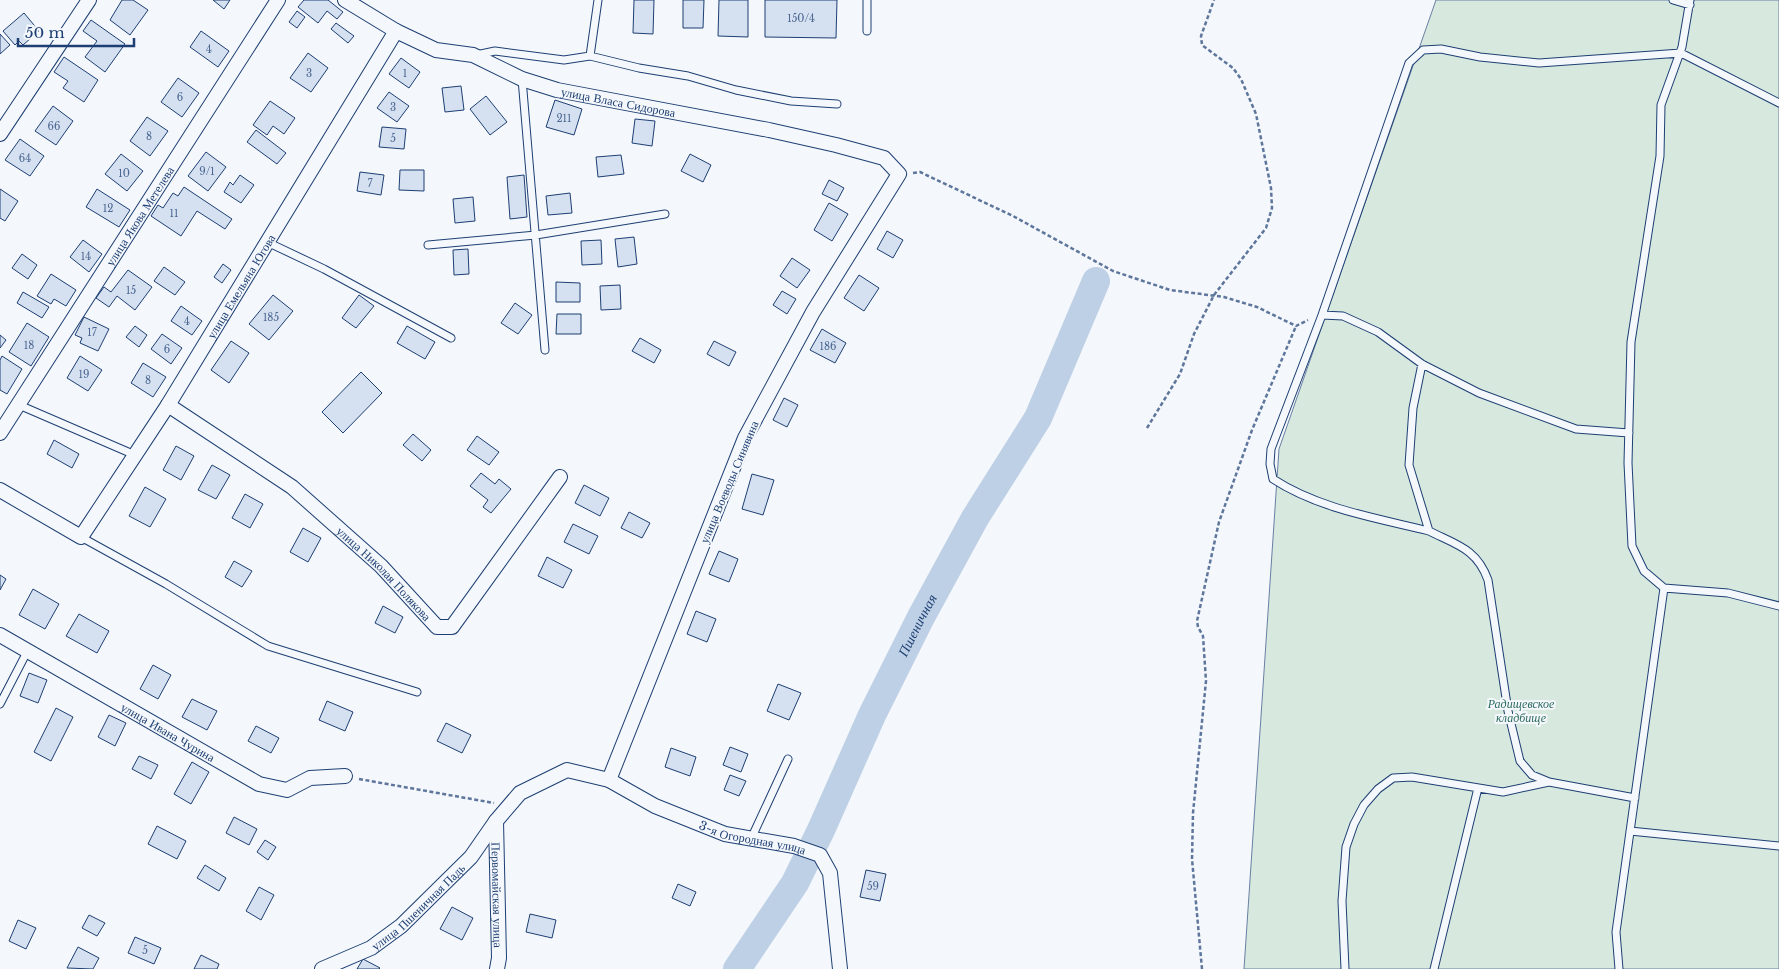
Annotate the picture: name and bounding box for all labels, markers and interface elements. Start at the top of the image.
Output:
house number: 150/4 [787,12,815,25]
scale bar [18,15,134,47]
text: 50 m [25,23,65,42]
house number: 4 [206,43,212,56]
house number: 3 [306,67,312,80]
house number: 1 [403,67,407,80]
street label: улица Власа Сидорова [560,83,677,120]
house number: 6 [177,91,183,104]
house number: 3 [390,101,396,114]
house number: 211 [556,112,572,125]
house number: 66 [48,120,60,133]
house number: 8 [146,130,152,143]
house number: 5 [390,132,396,145]
house number: 64 [19,152,31,165]
street label: улица Якова Метелева [102,163,177,268]
house number: 9/1 [199,165,215,178]
house number: 10 [118,167,130,180]
house number: 7 [367,177,373,190]
house number: 12 [103,202,113,215]
house number: 11 [170,207,178,220]
street label: улица Емельяна Югова [203,231,278,341]
house number: 14 [81,250,91,263]
house number: 15 [126,284,136,297]
house number: 185 [263,311,279,324]
house number: 4 [184,315,190,328]
house number: 17 [87,326,98,339]
house number: 18 [24,339,34,352]
house number: 186 [820,340,836,353]
house number: 6 [164,343,170,356]
house number: 19 [79,368,89,381]
house number: 8 [145,374,151,387]
street label: улица Воеводы Синявина [696,418,762,546]
street label: улица Николая Полякова [334,523,435,624]
water label: Пшеничная [893,591,941,661]
park label: Радищевское кладбище [1487,696,1555,725]
street label: улица Ивана Чурина [119,699,218,765]
street label: 3-я Огородная улица [697,817,809,857]
street label: Первомайская улица [489,842,506,949]
street label: улица Пшеничная Падь [368,860,468,953]
house number: 59 [867,880,879,893]
house number: 5 [142,944,148,957]

